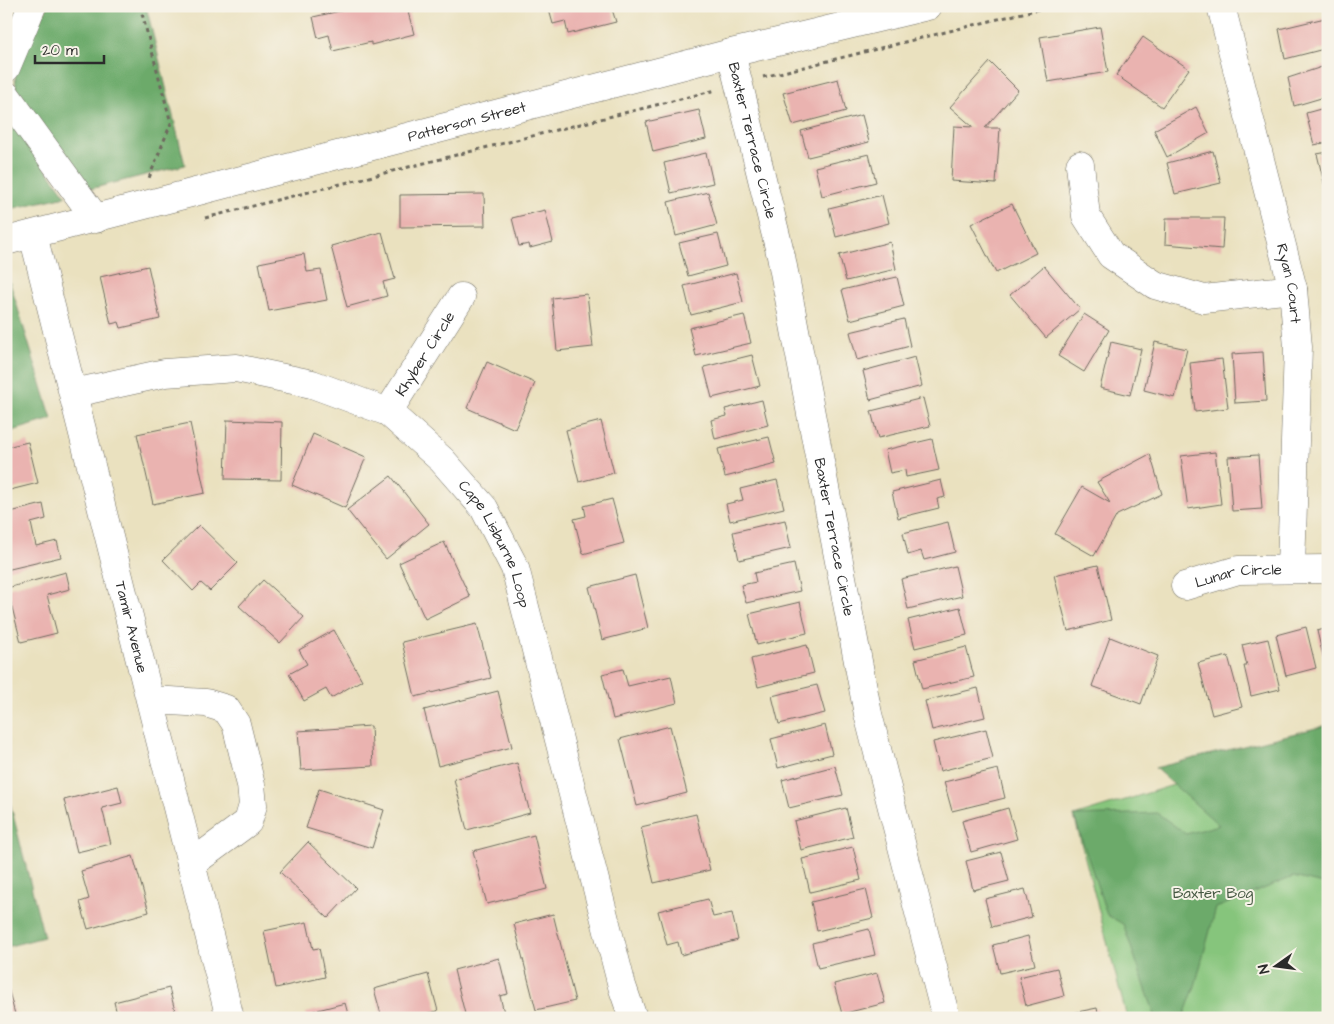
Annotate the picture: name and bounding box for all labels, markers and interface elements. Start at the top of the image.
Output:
scale bar [35,32,104,64]
text: 20 m [42,40,78,61]
street label: Baxter Terrace Circle [723,60,781,221]
street label: Patterson Street [405,97,528,147]
street label: Ryan Court [1271,241,1306,324]
street label: Khyber Circle [391,308,460,401]
street label: Baxter Terrace Circle [809,456,859,618]
street label: Cape Lisburne Loop [453,476,535,610]
street label: Lunar Circle [1192,560,1282,593]
street label: Tamir Avenue [109,579,153,675]
park label: Baxter Bog [1173,883,1254,905]
north arrow [1252,942,1302,992]
text: N [1254,962,1275,976]

